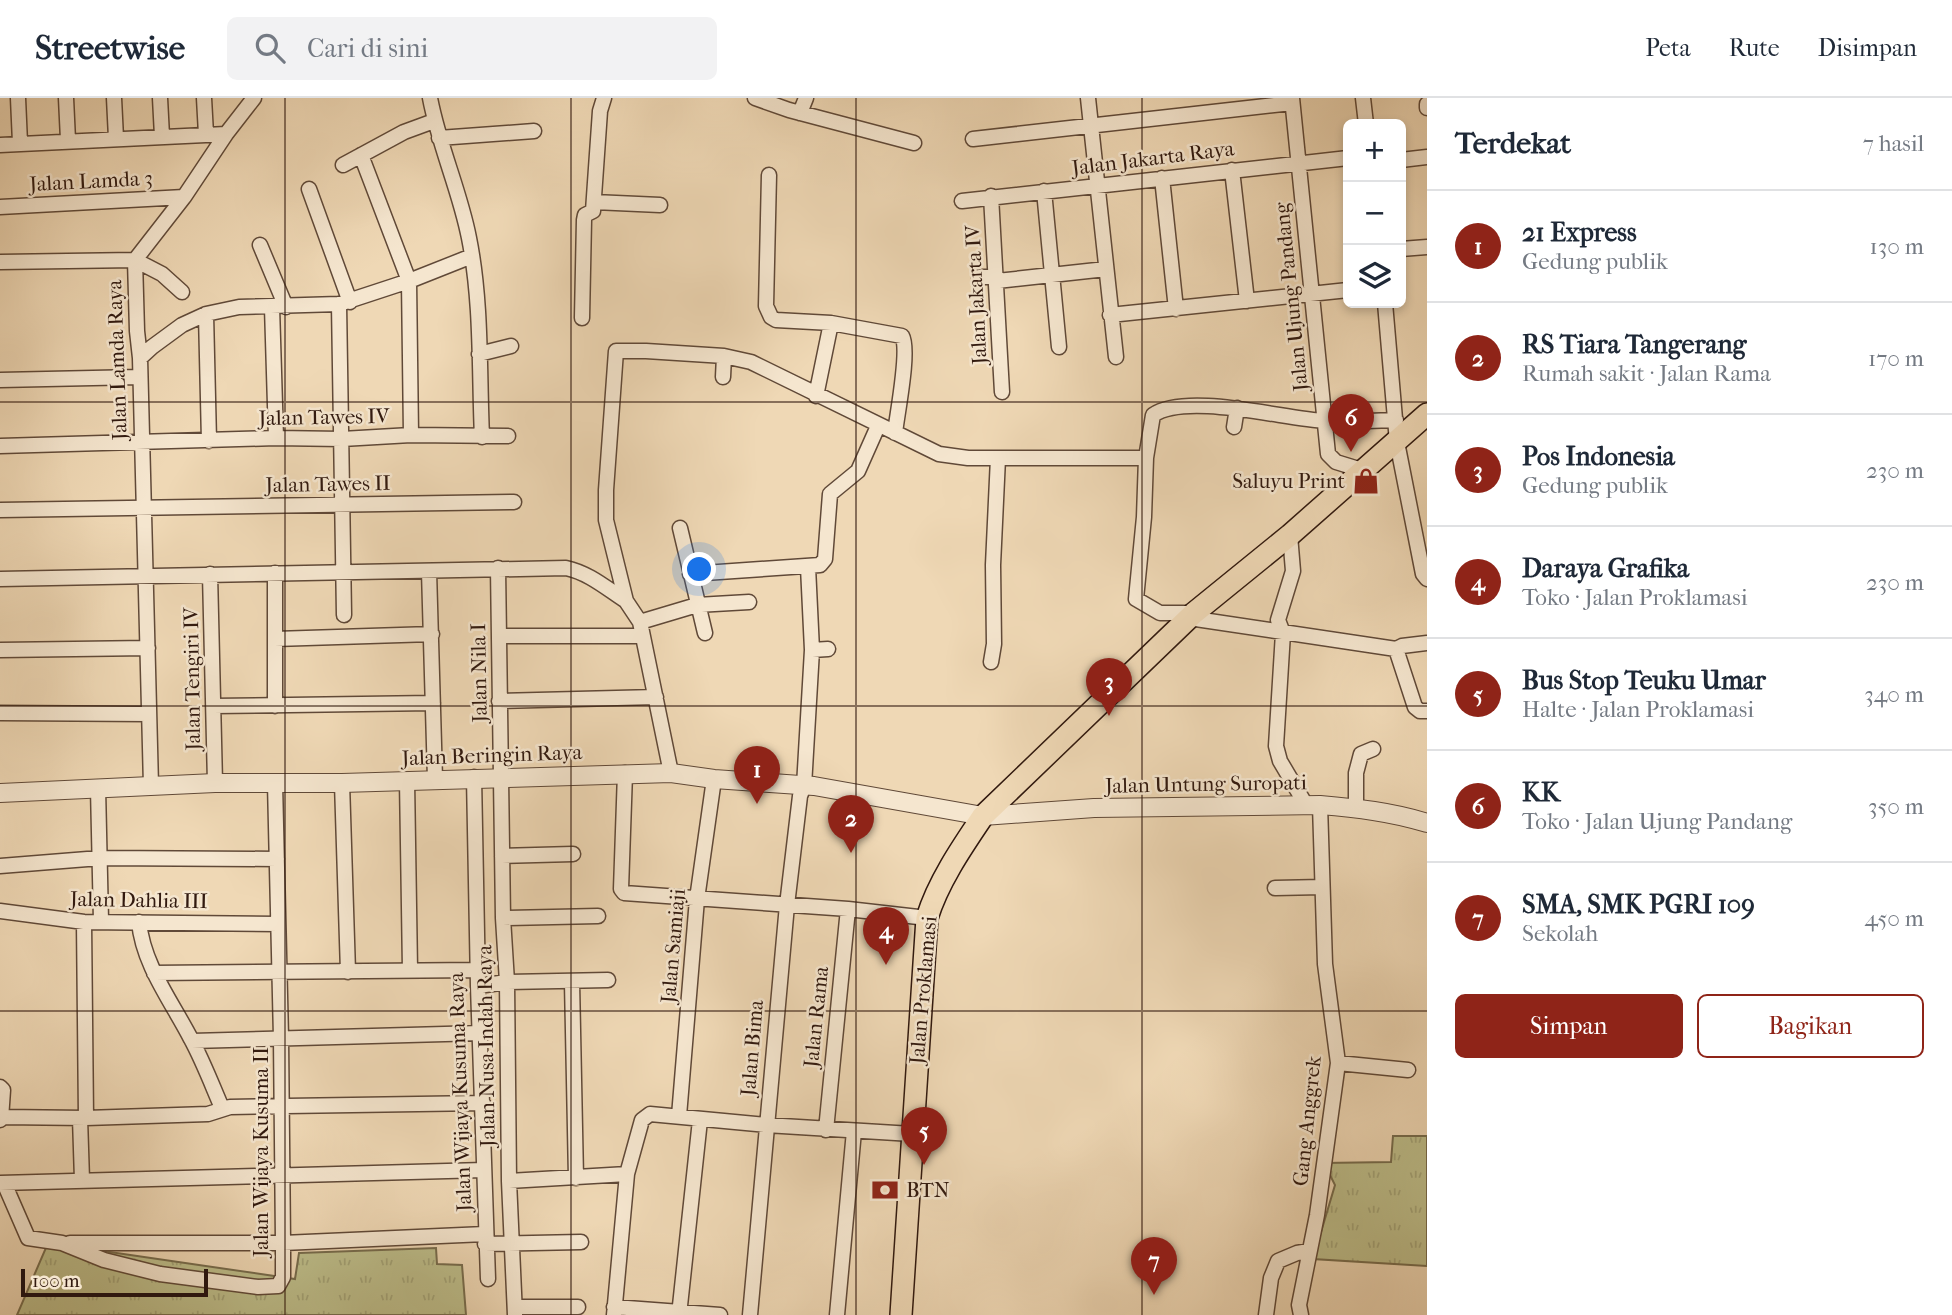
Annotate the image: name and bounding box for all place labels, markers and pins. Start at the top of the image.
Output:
pin: 6 [1328,394,1374,452]
shop icon: Saluyu Print [1351,466,1381,496]
place label: Saluyu Print [1232,469,1346,493]
pin: 3 [1086,658,1132,716]
pin: 1 [734,746,780,804]
pin: 2 [828,795,874,853]
pin: 4 [863,907,909,965]
pin: 5 [901,1107,947,1165]
bank icon: BTN [870,1175,900,1205]
place label: BTN [906,1178,950,1202]
pin: 7 [1131,1237,1177,1295]

